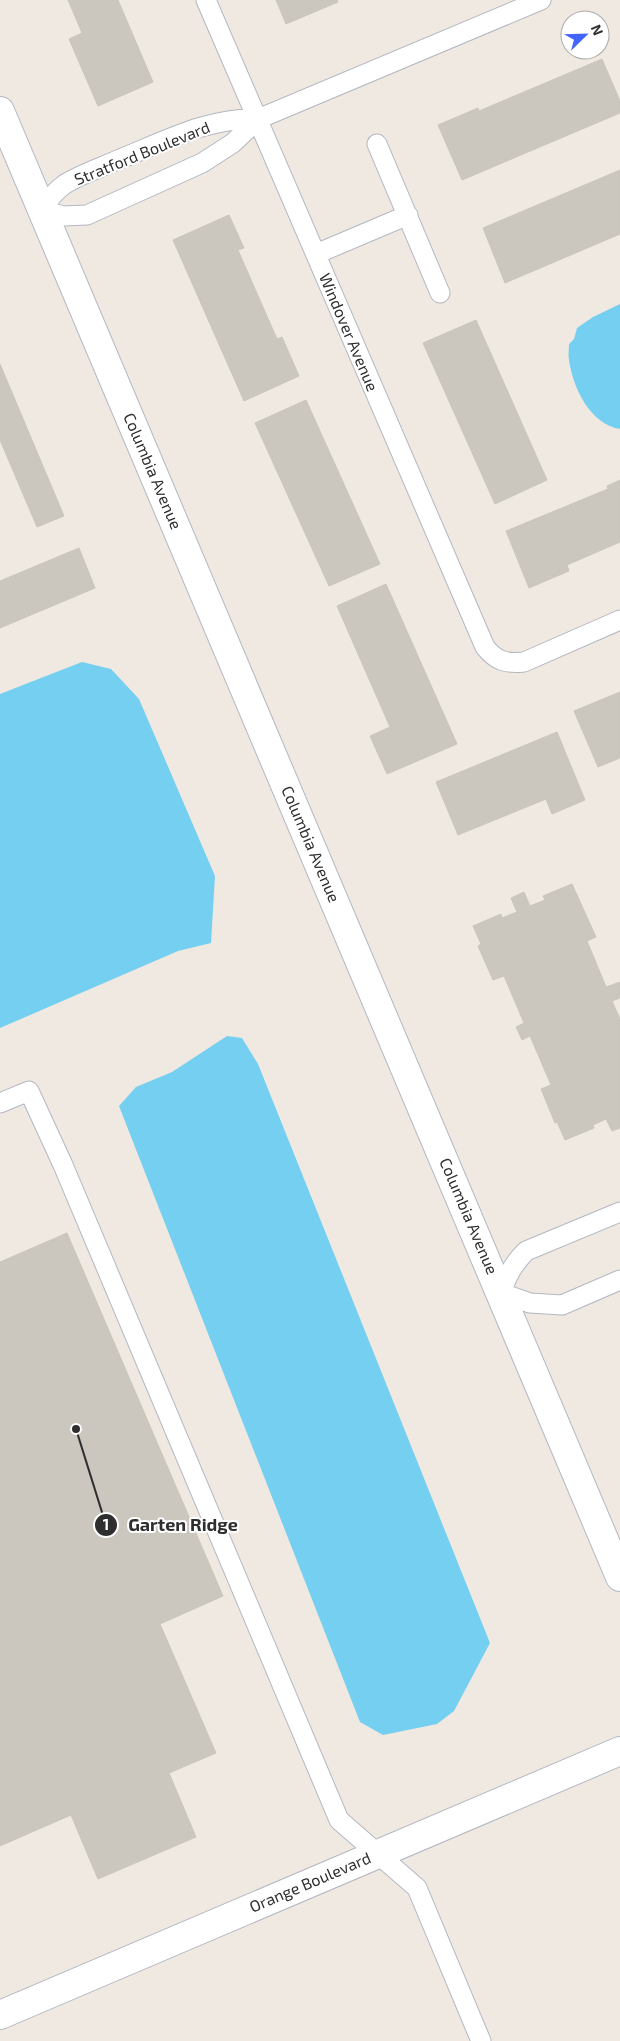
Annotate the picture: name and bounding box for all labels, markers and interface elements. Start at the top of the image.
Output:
north arrow [560,10,610,60]
text: N [588,22,607,38]
street label: Stratford Boulevard [71,117,212,188]
street label: Windover Avenue [316,270,383,394]
street label: Columbia Avenue [120,410,187,532]
street label: Columbia Avenue [278,783,345,905]
street label: Columbia Avenue [436,1155,503,1277]
callout: Garten Ridge [93,1508,248,1541]
text: Garten Ridge [128,1513,238,1535]
text: 1 [103,1515,109,1533]
street label: Orange Boulevard [246,1847,373,1916]

